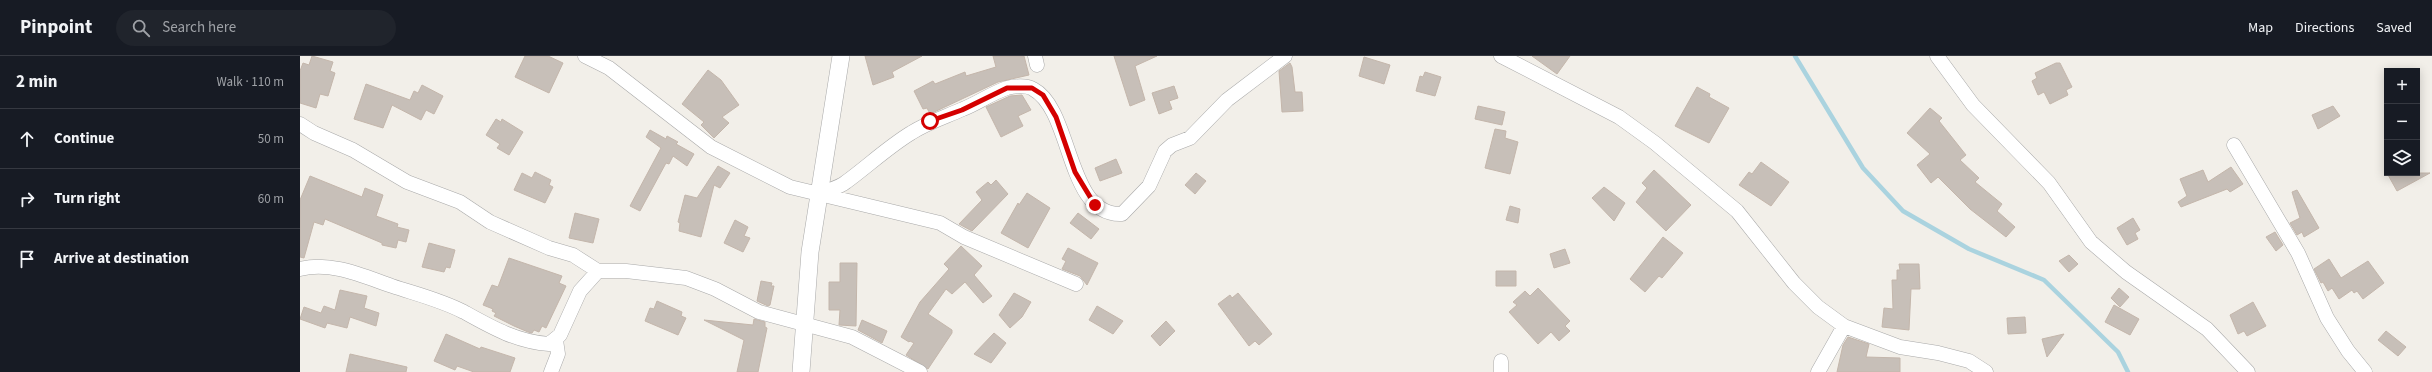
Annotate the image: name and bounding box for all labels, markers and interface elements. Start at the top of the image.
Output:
search box [116,10,396,46]
text: Pinpoint [20,14,92,41]
icon: search [130,17,152,39]
text: Search here [162,17,236,38]
text: Map [2248,18,2273,38]
text: Directions [2295,18,2354,38]
text: Saved [2376,18,2412,38]
map controls [2384,68,2420,176]
button: + [2384,68,2420,104]
text: 2 min [16,70,57,94]
text: Walk · 110 m [216,73,284,91]
button: − [2384,104,2420,140]
route start [921,112,939,130]
icon: ahead [16,128,38,150]
text: Continue [54,128,114,149]
text: 50 m [258,130,284,148]
button: layers [2384,140,2420,176]
icon: right [16,188,38,210]
text: Turn right [54,188,120,209]
text: 60 m [258,190,284,208]
route end [1086,196,1104,214]
icon: arrive [16,248,38,270]
text: Arrive at destination [54,248,189,269]

